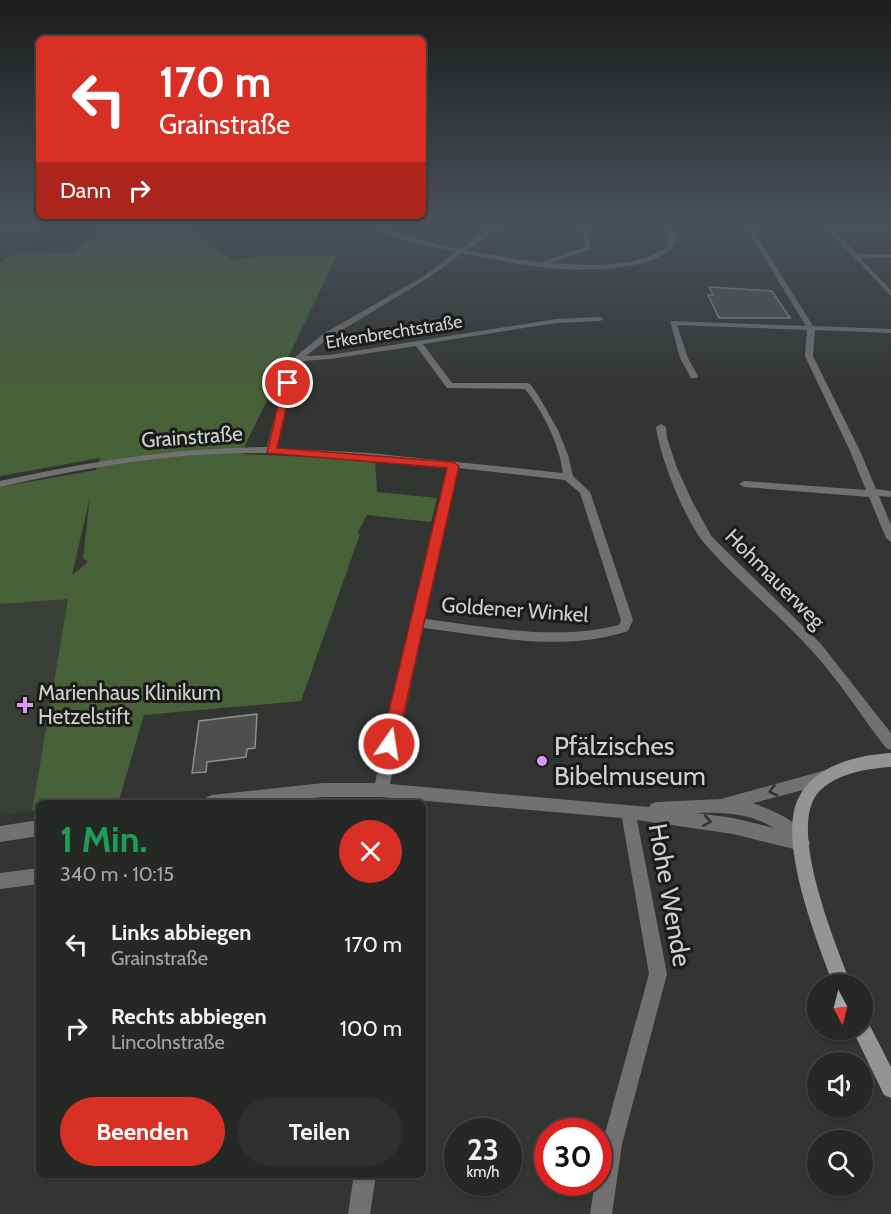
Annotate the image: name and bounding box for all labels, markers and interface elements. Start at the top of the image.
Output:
text: 170 m [159,56,271,108]
icon: left [60,60,138,138]
text: Grainstraße [159,108,290,141]
icon: right [123,174,156,207]
text: Dann [60,177,111,204]
street label: Erkenbrechtstraße [324,310,464,354]
pin [262,357,313,408]
icon: arrive [271,366,304,399]
street label: Grainstraße [140,420,244,453]
street label: Hohmauerweg [720,524,831,634]
street label: Goldener Winkel [441,592,589,627]
place label: Marienhaus Klinikum Hetzelstift [38,680,221,729]
marker: Marienhaus Klinikum Hetzelstift [16,696,34,714]
position arrow [357,712,421,776]
place label: Pfälzisches Bibelmuseum [554,730,706,792]
marker: Pfälzisches Bibelmuseum [535,754,549,768]
one-way arrow [768,783,778,796]
one-way arrow [702,815,711,827]
text: 1 Min. [60,817,148,861]
button: close [339,820,402,883]
street label: Hohe Wende [642,821,698,969]
text: 340 m · 10:15 [60,862,174,886]
text: Links abbiegen [111,919,251,946]
icon: left [60,928,93,961]
text: 170 m [344,931,402,958]
text: Grainstraße [111,946,208,970]
north arrow [807,974,873,1040]
map controls [807,974,873,1196]
text: Rechts abbiegen [111,1003,267,1030]
icon: right [60,1012,93,1045]
text: 100 m [340,1015,402,1042]
text: Lincolnstraße [111,1030,225,1054]
button: sound [807,1052,873,1118]
button: Beenden [60,1097,225,1166]
button: Teilen [237,1097,402,1166]
speed limit sign: 30 [534,1118,612,1196]
button: search [807,1130,873,1196]
text: 23 [467,1131,499,1168]
text: km/h [467,1163,499,1181]

